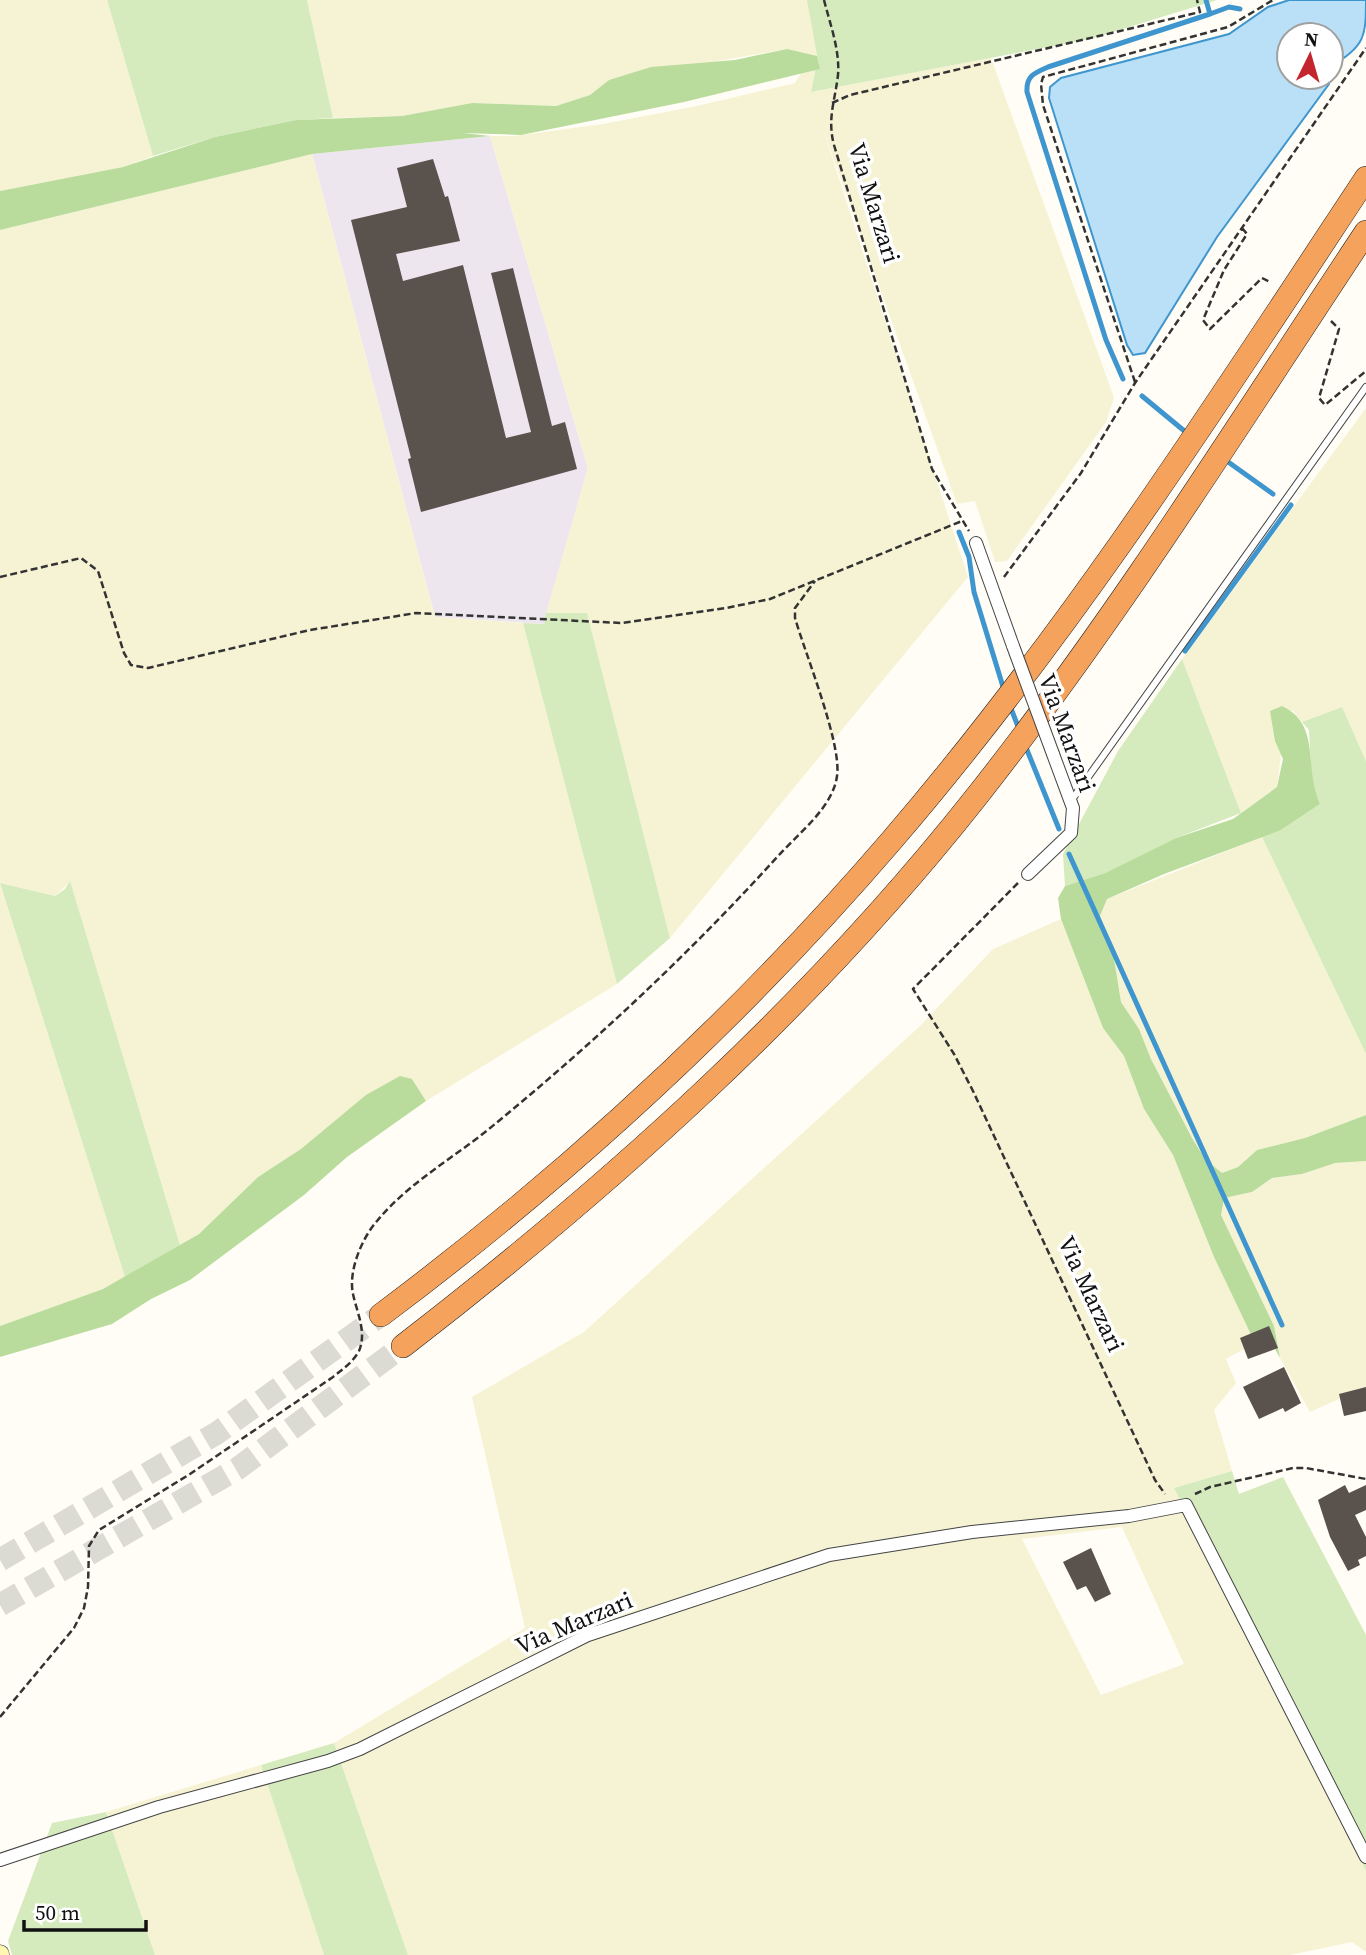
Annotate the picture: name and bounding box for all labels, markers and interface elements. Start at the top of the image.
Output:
north arrow [1275,21,1345,91]
text: N [1303,26,1320,53]
street label: Via Marzari [841,139,908,267]
street label: Via Marzari [1031,669,1104,797]
street label: Via Marzari [1050,1231,1133,1357]
street label: Via Marzari [510,1583,637,1662]
scale bar [24,1888,147,1932]
text: 50 m [35,1898,80,1927]

